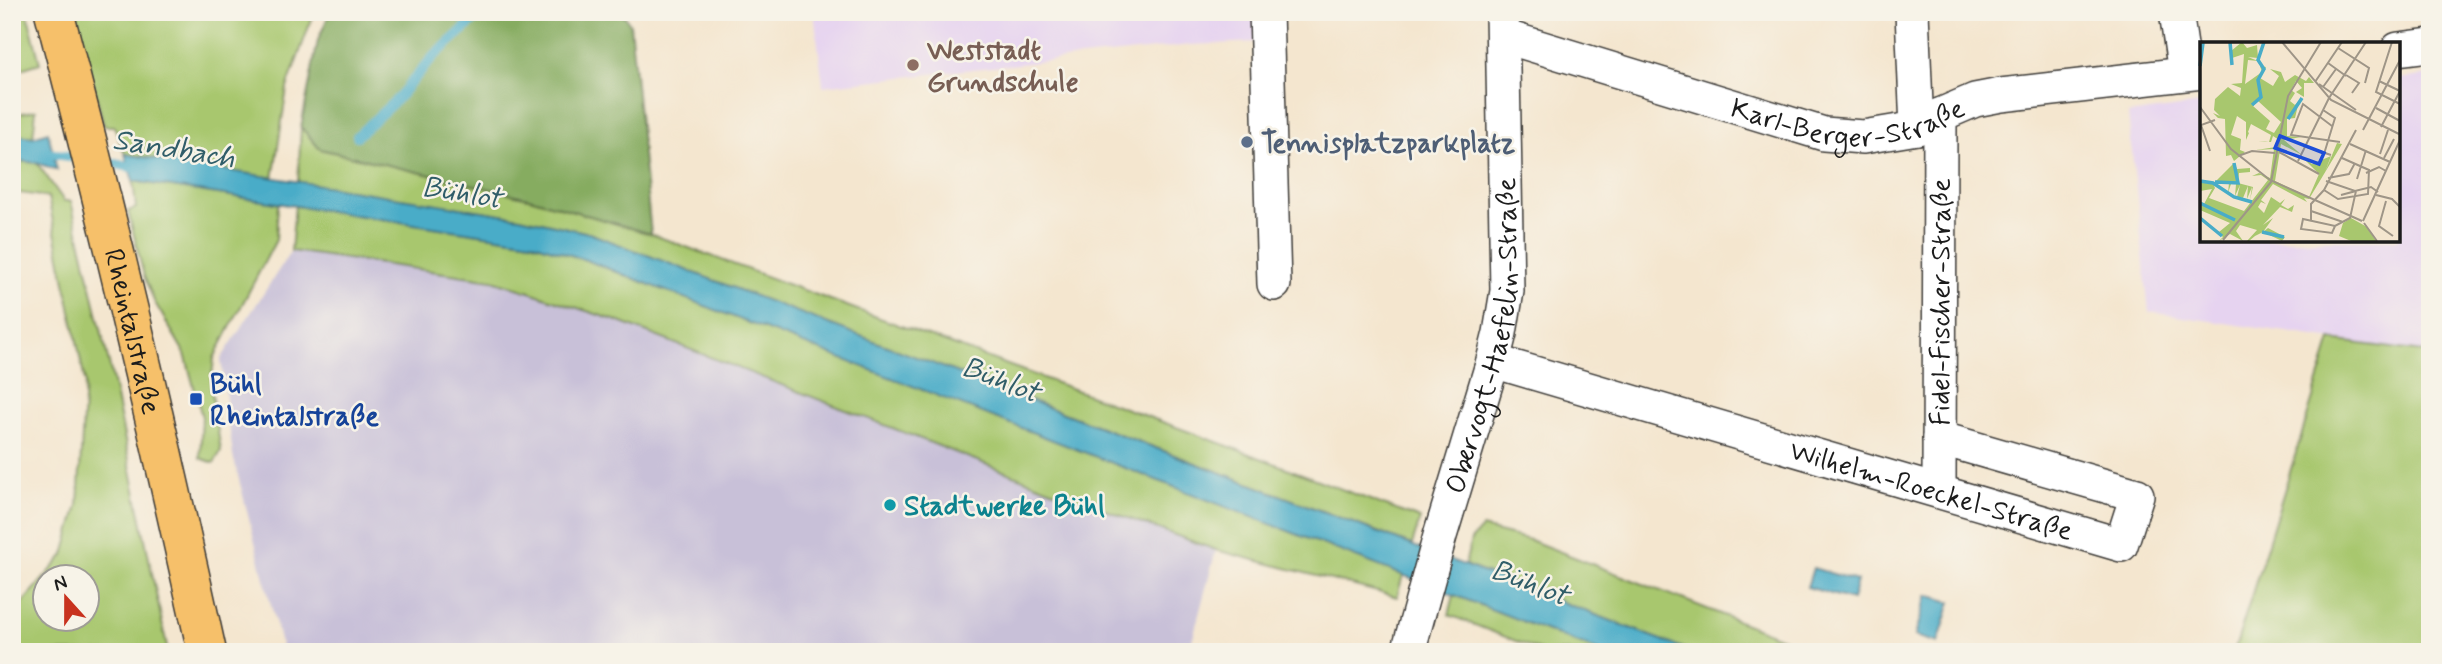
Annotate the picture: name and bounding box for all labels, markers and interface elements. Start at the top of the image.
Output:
place label: Weststadt Grundschule [927,33,1079,102]
inset map [2200,42,2400,242]
marker: Weststadt Grundschule [905,57,921,73]
street label: Karl-Berger-Straße [1728,82,1968,120]
text: Karl-Berger-Straße [1726,91,1971,159]
water label: Sandbach [110,121,238,178]
place label: Tennisplatzparkplatz [1261,126,1515,163]
marker: Tennisplatzparkplatz [1239,134,1255,150]
water label: Bühlot [419,168,508,220]
street label: Obervogt-Haefelin-Straße [1438,177,1528,498]
street label: Fidel-Fischer-Straße [1923,178,1961,426]
street label: Rheintalstraße [94,245,169,418]
water label: Bühlot [956,348,1048,414]
place label: Bühl Rheintalstraße [210,367,379,436]
marker: Bühl Rheintalstraße [188,391,204,407]
street label: Wilhelm-Roeckel-Straße [1785,433,2077,551]
place label: Stadtwerke Bühl [904,489,1105,526]
marker: Stadtwerke Bühl [882,497,898,513]
water label: Bühlot [1485,551,1577,617]
north arrow [32,562,102,632]
text: N [50,570,71,597]

